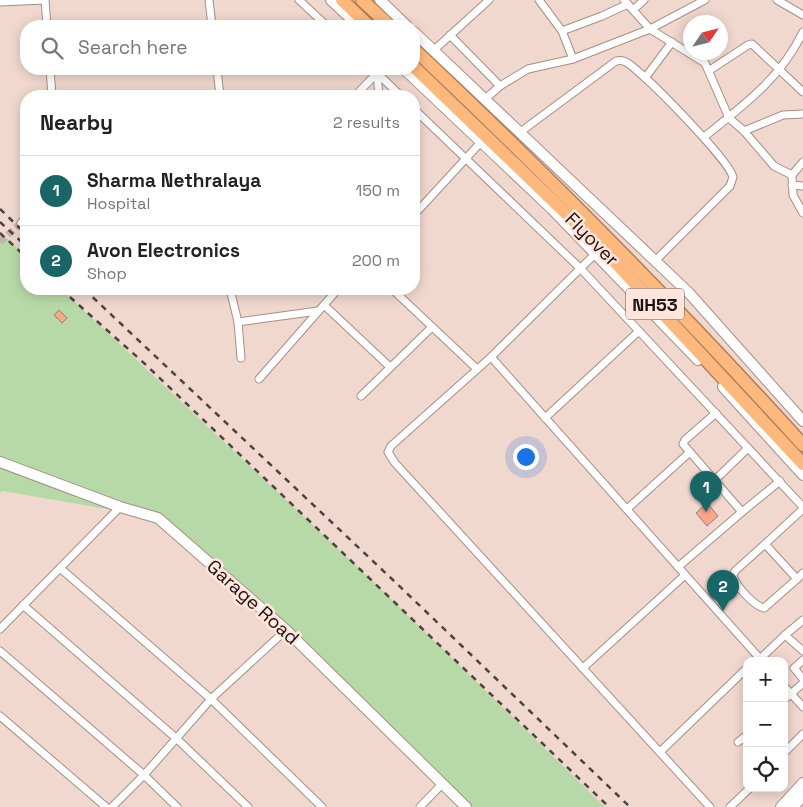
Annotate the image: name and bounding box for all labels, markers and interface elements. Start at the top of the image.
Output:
north arrow [683,15,728,60]
search box [20,20,420,75]
icon: search [38,34,66,62]
text: Search here [78,35,188,60]
text: Nearby [40,109,113,136]
text: 2 results [333,112,400,133]
text: Sharma Nethralaya [87,168,261,193]
text: 1 [52,180,60,201]
text: 150 m [356,180,400,201]
text: Hospital [87,193,150,214]
street label: Flyover [560,207,624,271]
text: Avon Electronics [87,238,240,263]
text: 2 [51,250,61,271]
text: 200 m [352,250,400,271]
text: Shop [87,263,127,284]
road number: NH53 [626,288,684,320]
your location [513,444,539,470]
pin: 1 [690,471,722,512]
street label: Garage Road [202,554,304,650]
pin: 2 [707,570,739,611]
map controls [743,657,788,792]
button: + [743,657,788,702]
button: − [743,702,788,747]
button: locate [743,747,788,792]

